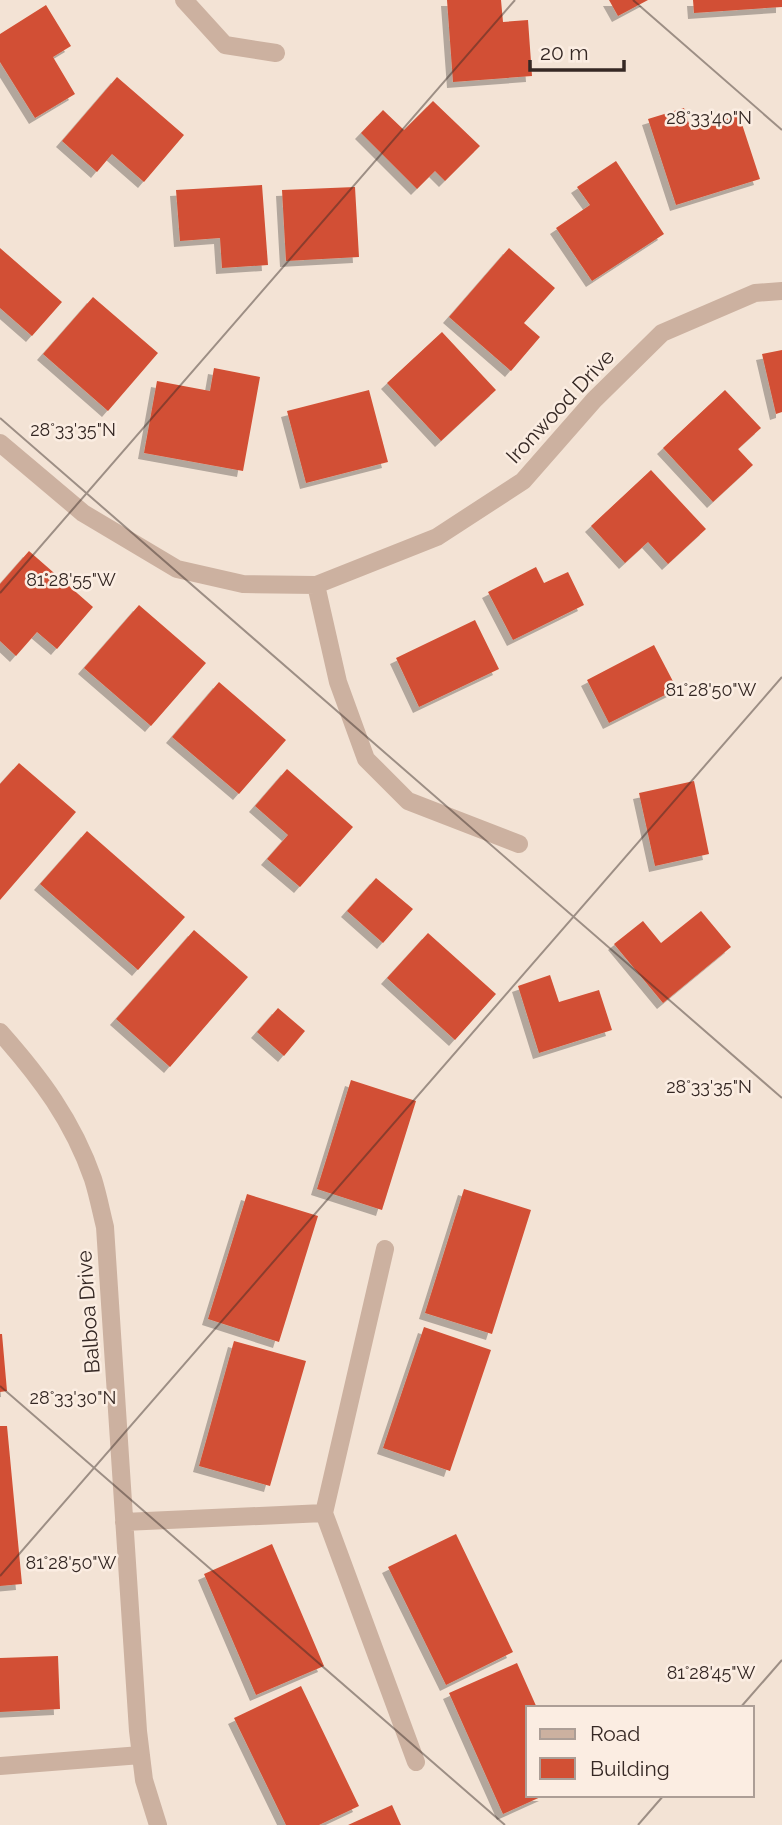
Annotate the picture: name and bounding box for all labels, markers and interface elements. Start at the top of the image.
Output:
scale bar [530,28,624,72]
text: 20 m [540,40,588,65]
text: 28°33'40"N [666,107,752,128]
street label: Ironwood Drive [501,344,619,468]
text: 28°33'35"N [30,419,116,440]
text: 81°28'55"W [26,569,116,590]
text: 81°28'50"W [666,679,757,700]
text: 28°33'35"N [666,1076,752,1097]
street label: Balboa Drive [71,1250,105,1374]
text: 28°33'30"N [30,1387,116,1408]
text: 81°28'50"W [26,1552,117,1573]
text: 81°28'45"W [667,1662,756,1683]
legend [526,1706,754,1797]
text: Road [590,1721,640,1746]
text: Building [590,1756,670,1781]

